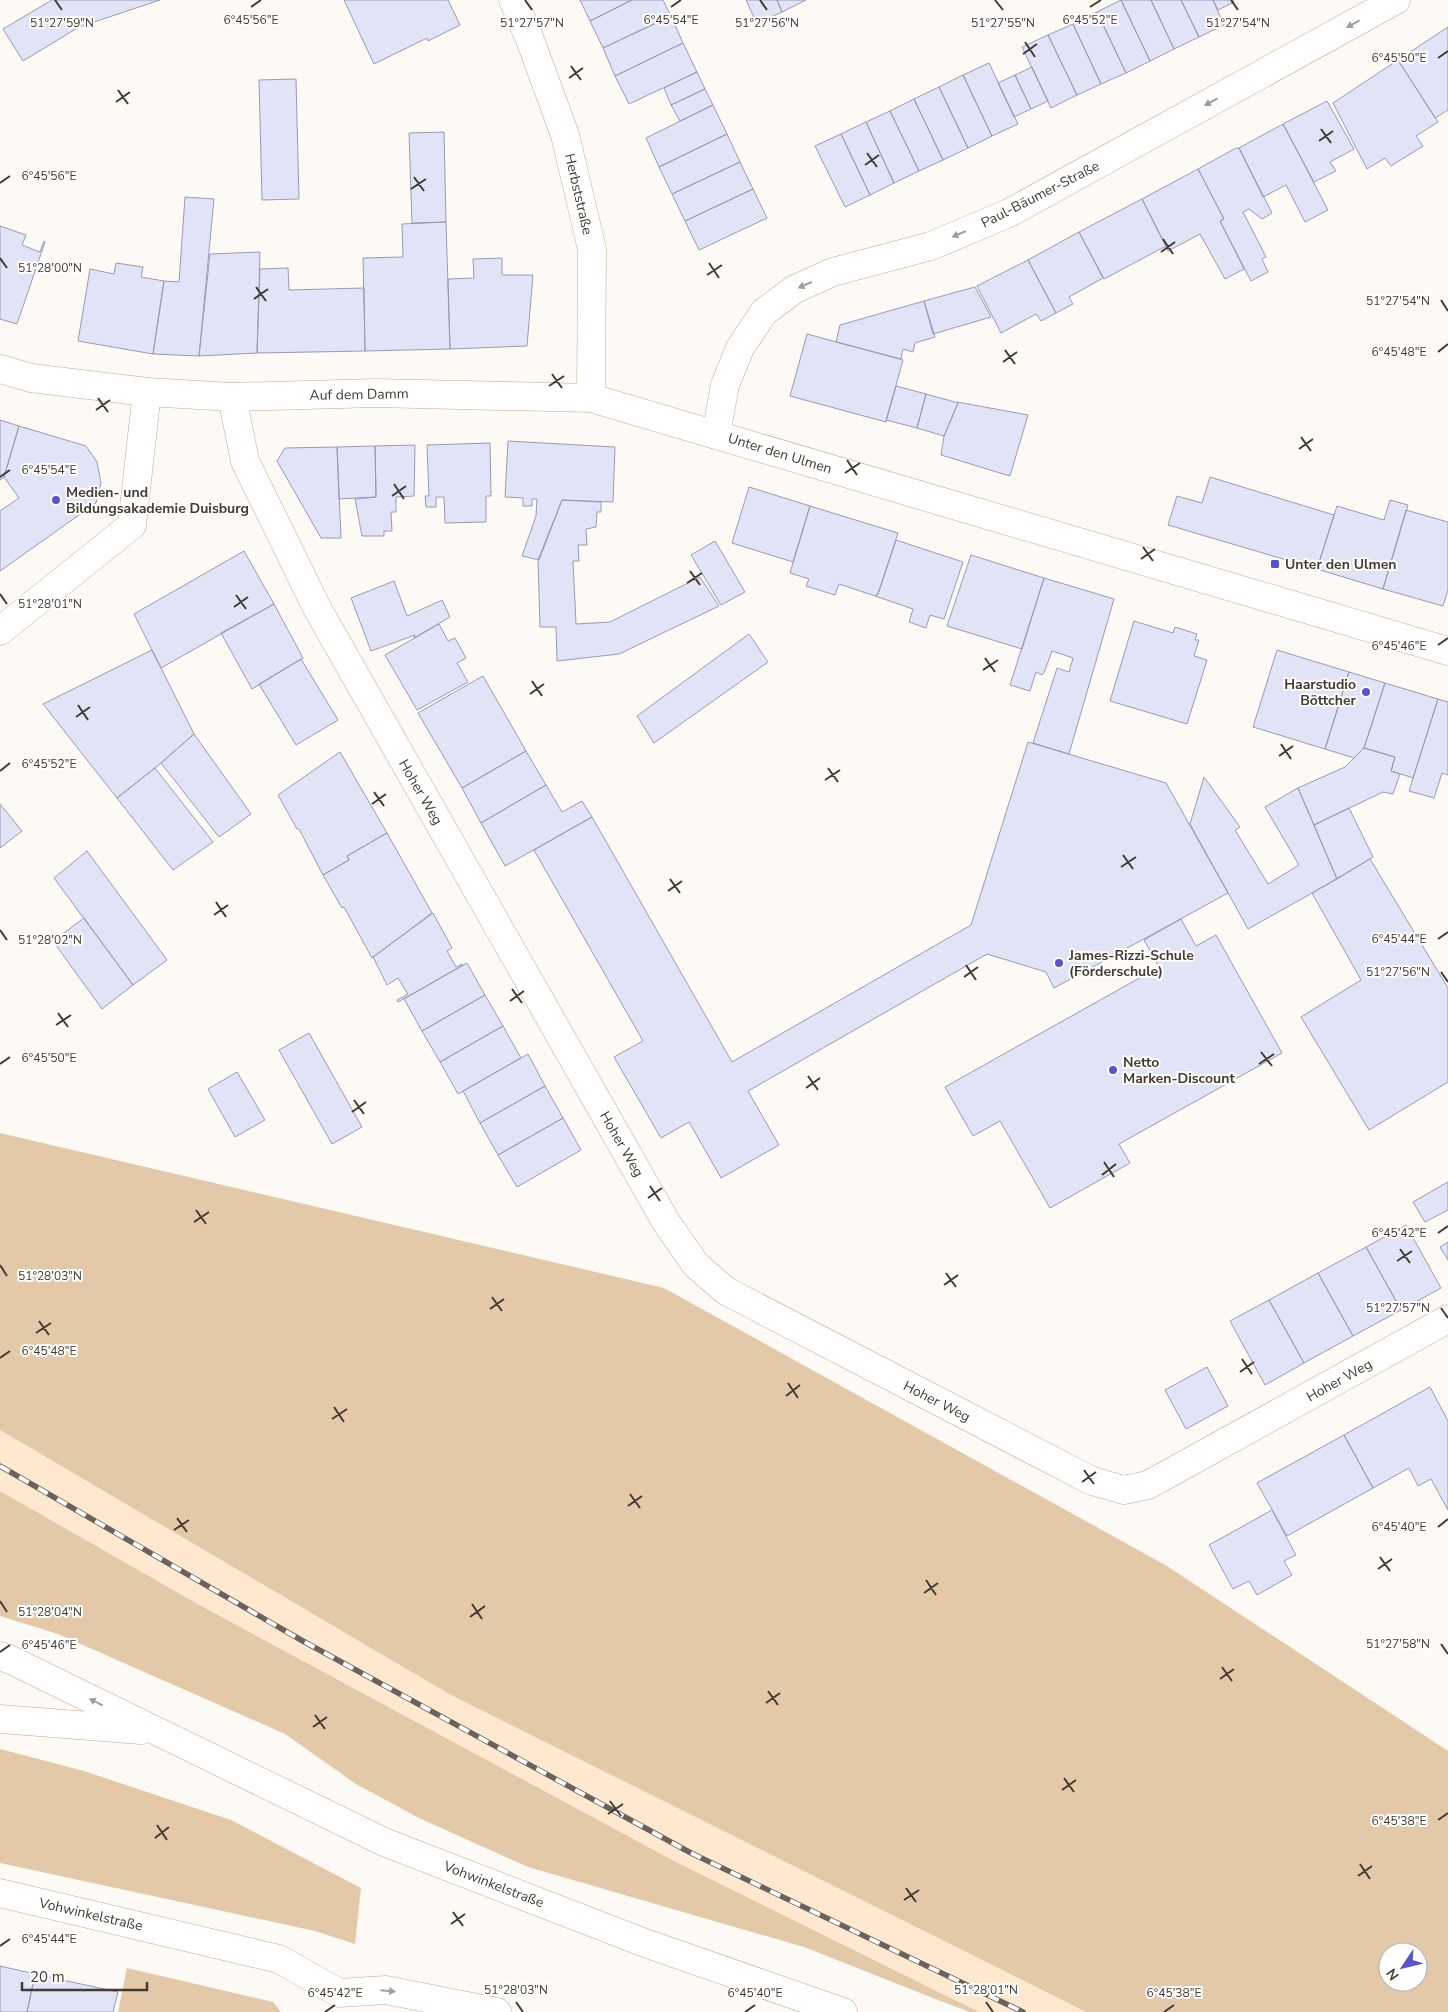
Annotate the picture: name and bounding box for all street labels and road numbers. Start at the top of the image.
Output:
street label: Herbststraße [560,152,597,237]
street label: Paul-Bäumer-Straße [978,156,1103,232]
street label: Auf dem Damm [309,384,409,405]
street label: Unter den Ulmen [725,429,834,478]
street label: Hoher Weg [394,756,447,828]
street label: Hoher Weg [595,1108,648,1180]
street label: Hoher Weg [1303,1355,1376,1406]
street label: Hoher Weg [900,1376,973,1426]
street label: Vohwinkelstraße [440,1856,547,1912]
street label: Vohwinkelstraße [36,1893,145,1936]

